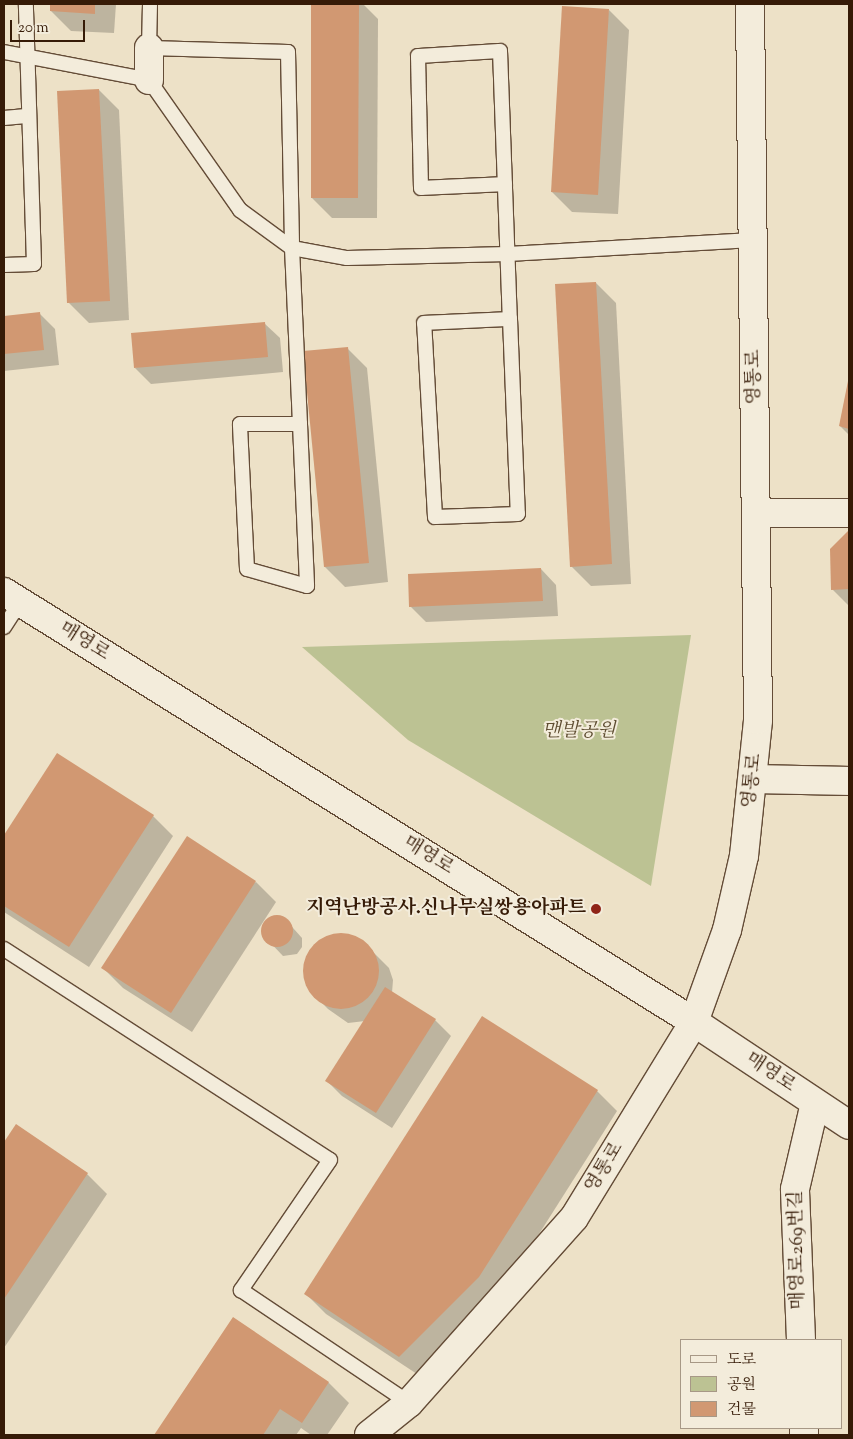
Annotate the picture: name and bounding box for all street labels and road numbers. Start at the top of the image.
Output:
street label: 영통로 [743,349,767,405]
street label: 매영로 [55,618,113,666]
street label: 영통로 [739,752,767,810]
street label: 매영로 [399,832,457,880]
street label: 매영로 [741,1048,799,1098]
street label: 영통로 [581,1139,629,1197]
street label: 매영로269번길 [786,1190,810,1310]

